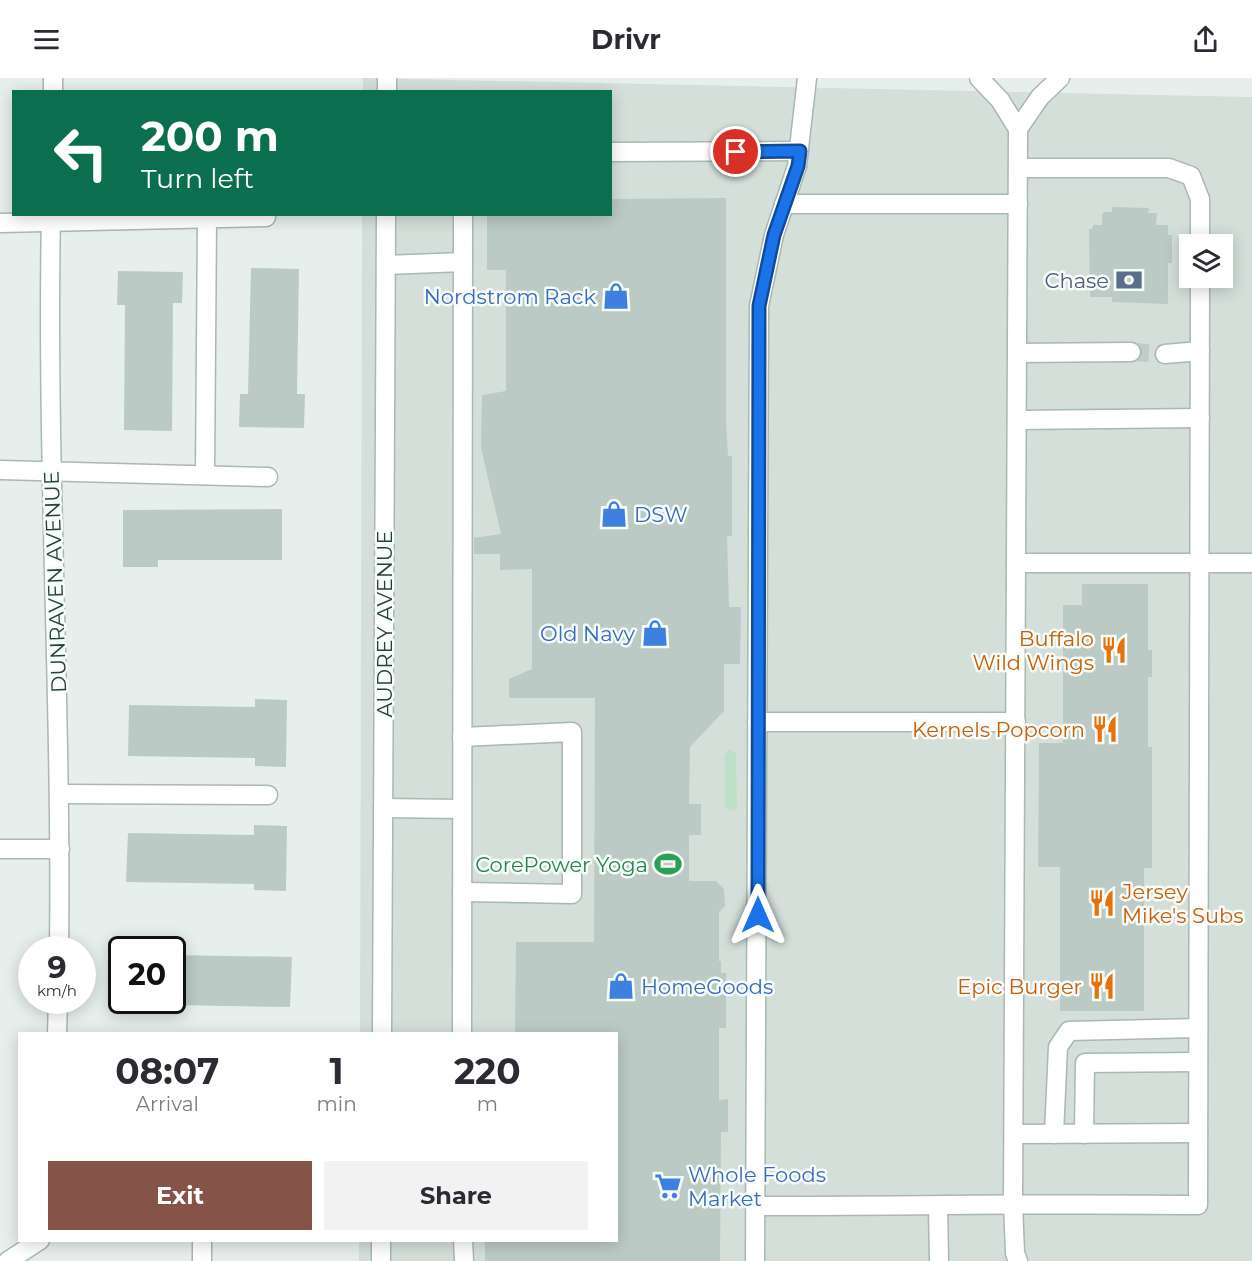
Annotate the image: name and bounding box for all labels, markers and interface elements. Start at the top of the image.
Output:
icon: menu [30,23,63,56]
text: Drivr [591,23,661,56]
icon: share [1189,23,1222,56]
text: 200 m [141,110,279,162]
icon: left [42,114,120,192]
pin [710,126,761,177]
icon: arrive [719,135,752,168]
text: Turn left [141,162,254,195]
map controls [1179,234,1233,288]
button: layers [1179,234,1233,288]
bank icon: Chase [1114,265,1144,295]
place label: Chase [1045,268,1109,293]
shop icon: Nordstrom Rack [601,281,631,311]
place label: Nordstrom Rack [424,284,596,309]
street label: DUNRAVEN AVENUE [39,471,71,693]
shop icon: DSW [599,499,629,529]
place label: DSW [634,502,688,527]
street label: AUDREY AVENUE [372,530,397,718]
shop icon: Old Navy [640,618,670,648]
place label: Old Navy [540,621,636,646]
place label: Buffalo Wild Wings [973,626,1094,675]
restaurant icon: Buffalo Wild Wings [1099,635,1129,665]
restaurant icon: Kernels Popcorn [1090,714,1120,744]
place label: Kernels Popcorn [912,717,1085,742]
sports icon: CorePower Yoga [653,849,683,879]
place label: CorePower Yoga [475,852,648,877]
place label: Jersey Mike's Subs [1121,879,1243,928]
position arrow [726,883,790,947]
restaurant icon: Jersey Mike's Subs [1087,888,1117,918]
speed limit sign: 20 [108,936,186,1014]
text: 9 [47,949,67,986]
shop icon: HomeGoods [606,971,636,1001]
restaurant icon: Epic Burger [1087,971,1117,1001]
place label: HomeGoods [641,974,773,999]
place label: Epic Burger [957,974,1082,999]
text: km/h [37,981,77,1000]
text: 08:07 [115,1049,219,1093]
text: 1 [330,1049,344,1093]
text: 220 [454,1049,521,1093]
text: Arrival [136,1092,199,1116]
text: min [317,1092,357,1116]
text: m [477,1092,498,1116]
button: Exit [48,1161,312,1230]
button: Share [324,1161,588,1230]
place label: Whole Foods Market [688,1162,826,1211]
supermarket icon: Whole Foods Market [653,1171,683,1201]

